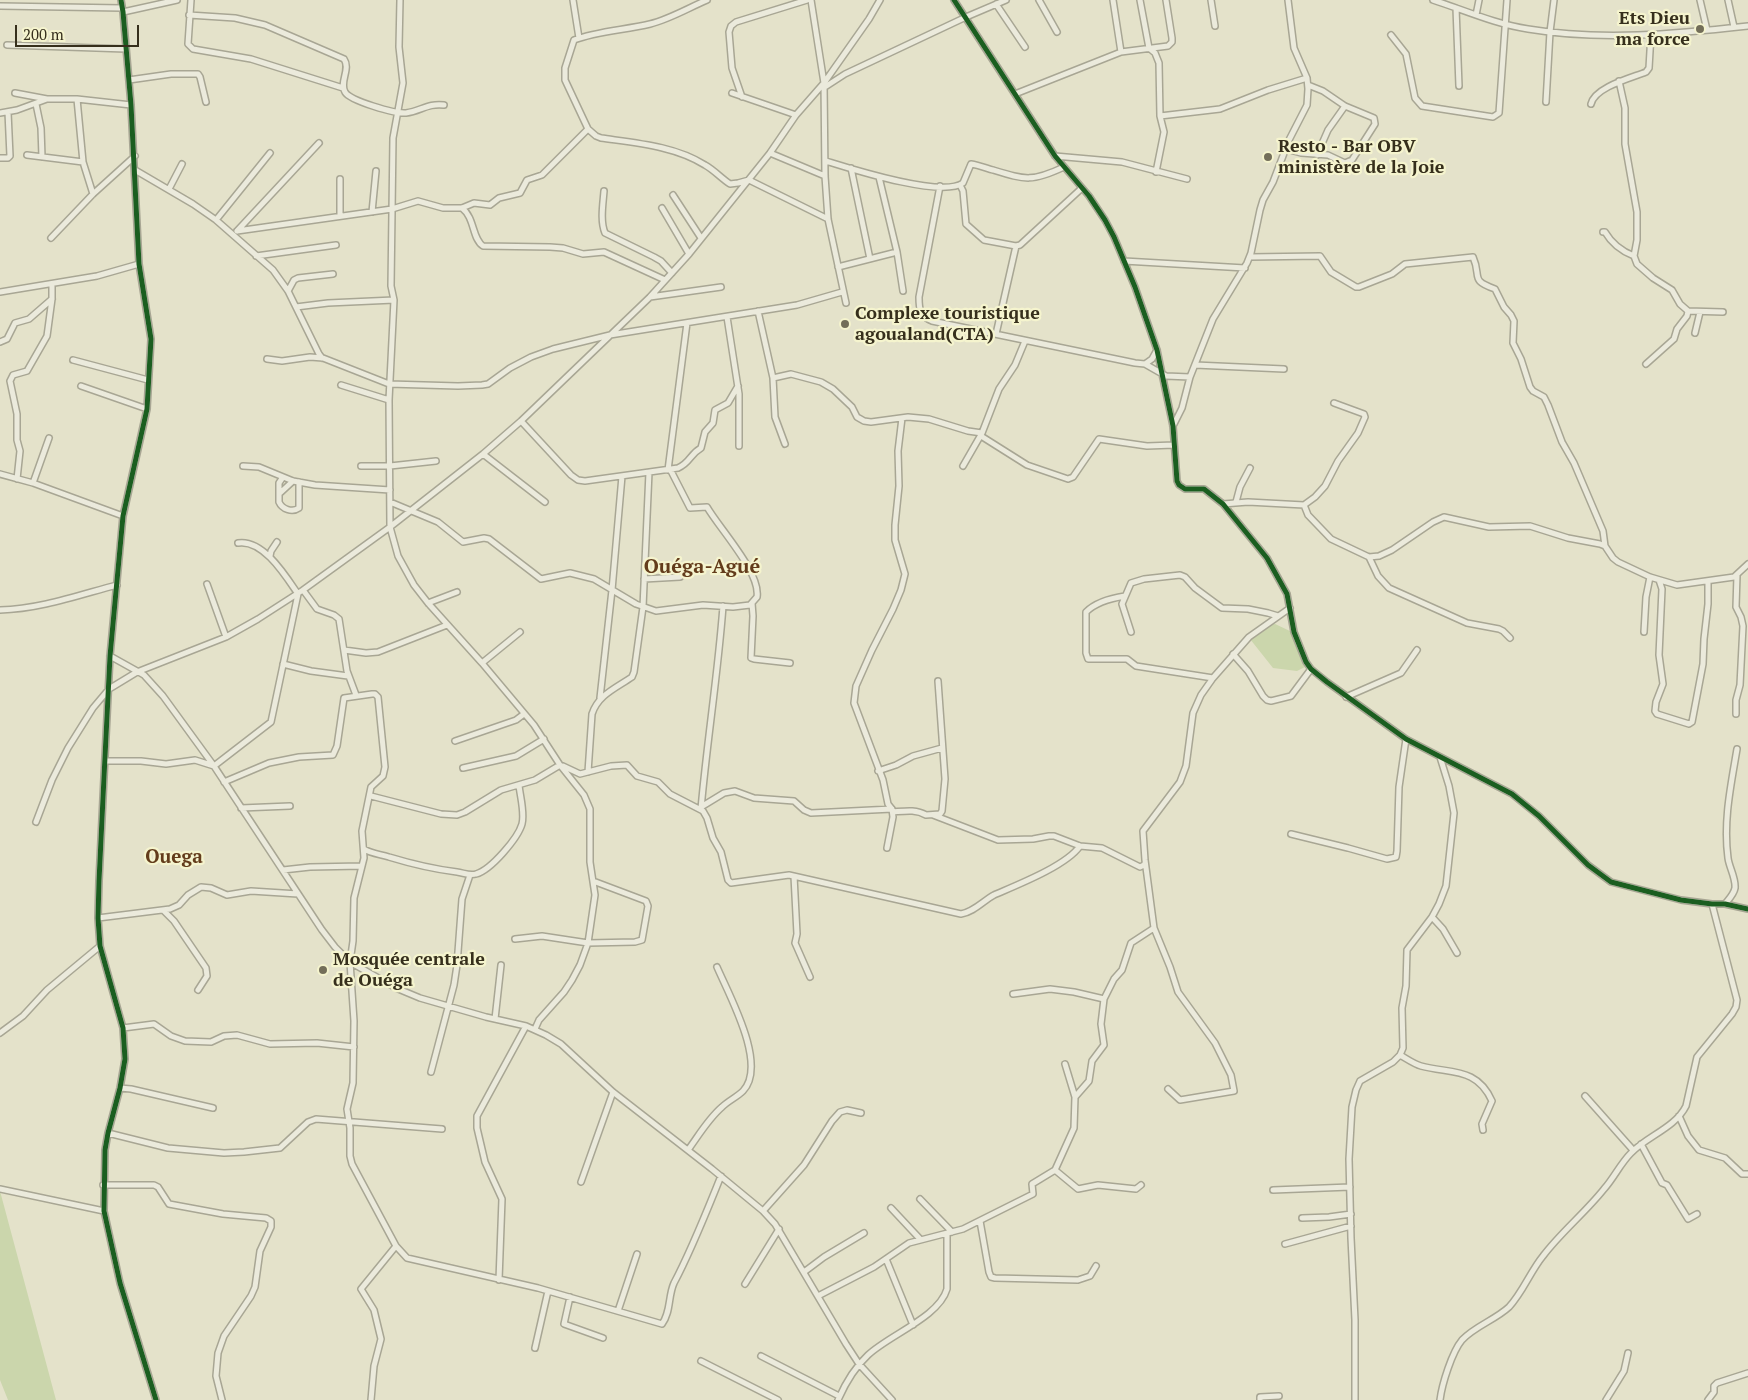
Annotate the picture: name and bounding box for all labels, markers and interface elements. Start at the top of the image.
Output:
place label: Ets Dieu ma force [1615,8,1690,50]
scale bar [18,15,141,47]
marker: Ets Dieu ma force [1694,23,1706,35]
text: 200 m [23,24,64,44]
place label: Resto - Bar OBV ministère de la Joie [1278,136,1445,178]
marker: Resto - Bar OBV ministère de la Joie [1262,151,1274,163]
place label: Complexe touristique agoualand(CTA) [855,303,1040,346]
marker: Complexe touristique agoualand(CTA) [839,318,851,330]
district label: Ouéga-Agué [644,555,760,579]
district label: Ouega [145,847,203,869]
place label: Mosquée centrale de Ouéga [333,949,485,992]
marker: Mosquée centrale de Ouéga [317,964,329,976]

